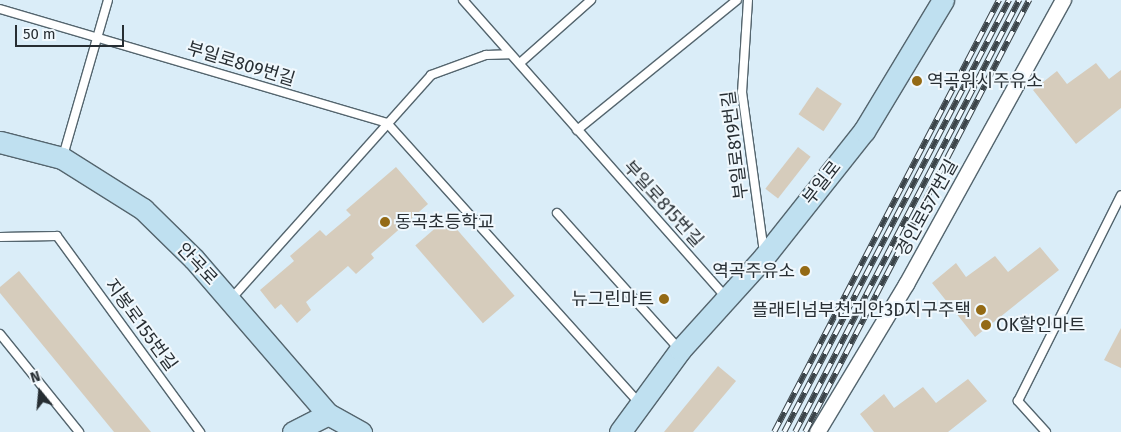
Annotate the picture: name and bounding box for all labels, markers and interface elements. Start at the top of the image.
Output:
scale bar [18,15,126,47]
text: 50 m [23,25,56,43]
street label: 부일로809번길 [184,37,298,91]
place label: 역곡워시주유소 [927,70,1043,92]
marker: 역곡워시주유소 [911,75,923,87]
street label: 부일로819번길 [718,89,752,201]
street label: 부일로815번길 [619,156,707,252]
street label: 경인로577번길 [892,156,962,260]
street label: 부일로 [798,157,846,209]
place label: 동곡초등학교 [395,211,494,233]
marker: 동곡초등학교 [379,216,391,228]
street label: 안곡로 [172,238,222,290]
place label: 역곡주유소 [712,260,795,282]
marker: 역곡주유소 [799,265,811,277]
street label: 지봉로155번길 [100,275,182,375]
place label: 뉴그린마트 [571,288,654,310]
marker: 뉴그린마트 [658,293,670,305]
place label: 플래티넘부천괴안3D지구주택 [752,299,971,321]
marker: 플래티넘부천괴안3D지구주택 [975,304,987,316]
place label: OK할인마트 [996,314,1085,336]
marker: OK할인마트 [980,319,992,331]
north arrow [15,367,65,417]
text: N [29,368,42,387]

